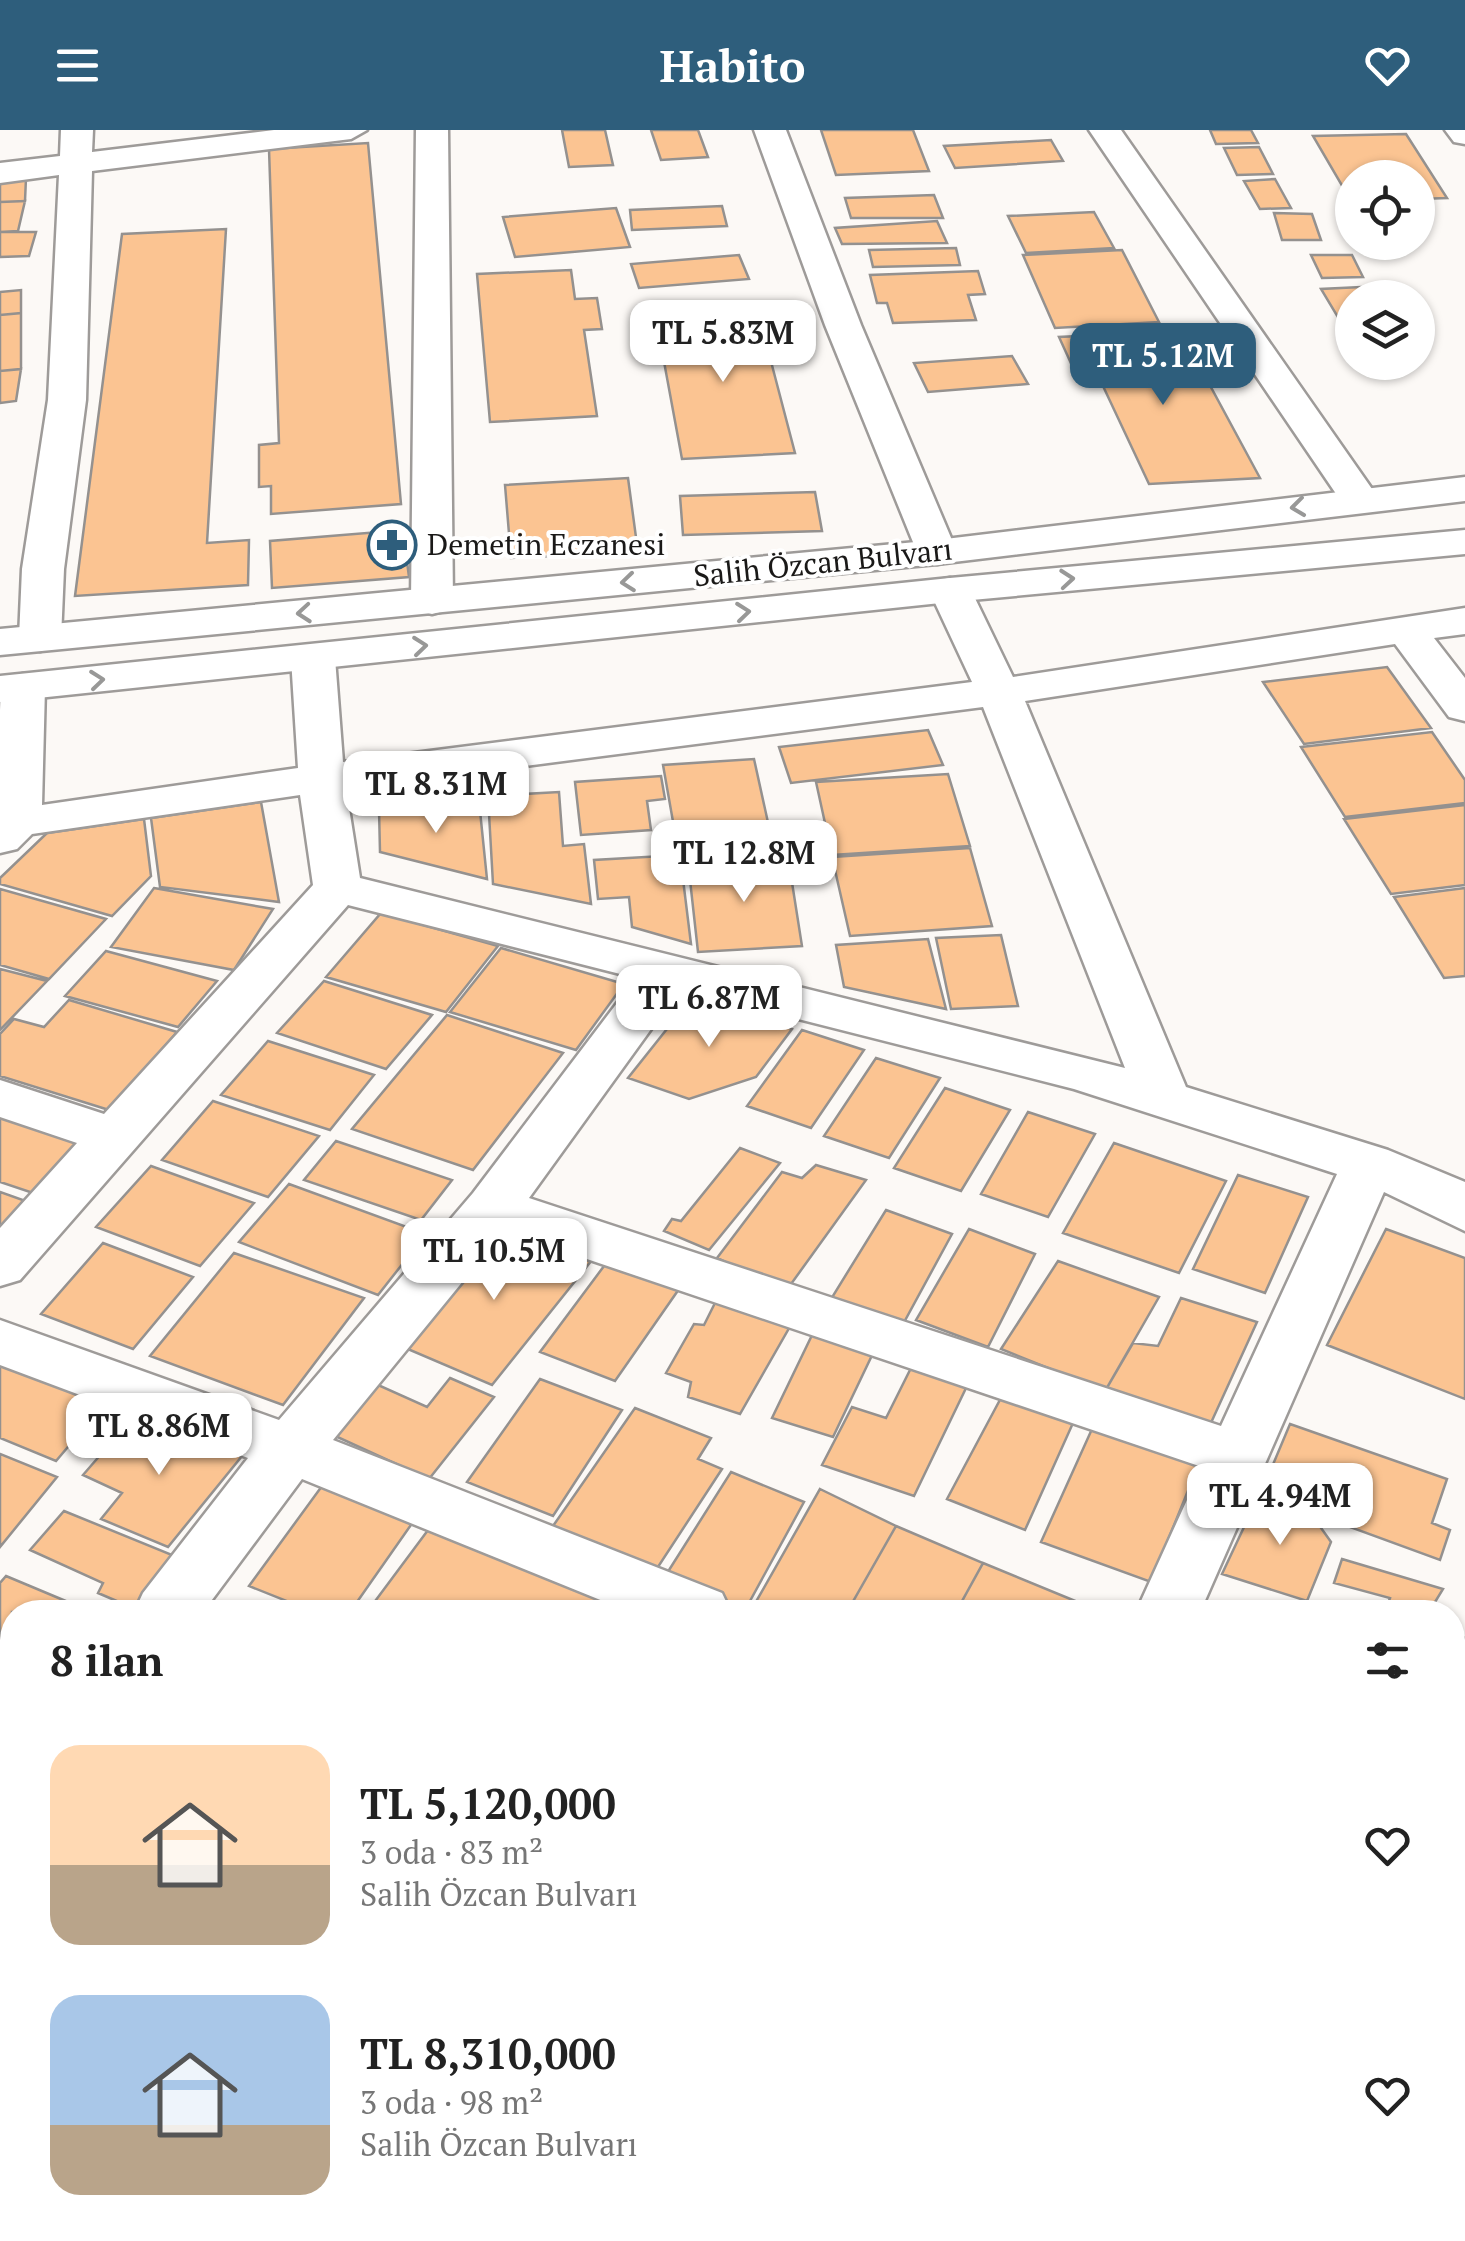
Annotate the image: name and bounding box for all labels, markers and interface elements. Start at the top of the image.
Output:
text: Habito [660,35,805,95]
icon: menu [50,38,105,93]
icon: heart [1360,38,1415,93]
map controls [1335,160,1435,380]
button: locate [1335,160,1435,260]
button: layers [1335,280,1435,380]
pin: TL 5.83M [620,300,826,385]
text: TL 5.83M [652,311,794,353]
pin: TL 5.12M [1060,323,1266,408]
text: TL 5.12M [1092,334,1234,376]
one-way arrow [1290,496,1306,517]
pharmacy icon: Demetin Eczanesi [366,519,418,571]
place label: Demetin Eczanesi [427,524,665,564]
street label: Salih Özcan Bulvarı [692,529,954,595]
one-way arrow [1059,569,1075,591]
one-way arrow [619,571,635,593]
one-way arrow [296,602,312,624]
one-way arrow [736,602,752,623]
one-way arrow [413,636,429,657]
one-way arrow [89,670,105,691]
pin: TL 8.31M [333,751,539,836]
text: TL 8.31M [365,762,507,804]
pin: TL 12.8M [641,820,847,905]
text: TL 12.8M [673,831,815,873]
pin: TL 6.87M [606,965,812,1050]
text: TL 6.87M [638,976,780,1018]
pin: TL 10.5M [391,1218,597,1303]
text: TL 10.5M [423,1229,565,1271]
pin: TL 8.86M [56,1393,262,1478]
text: TL 8.86M [88,1404,230,1446]
pin: TL 4.94M [1177,1463,1383,1548]
text: TL 4.94M [1209,1474,1351,1516]
text: 8 ilan [50,1632,163,1688]
icon: filters [1360,1633,1415,1688]
text: TL 5,120,000 [360,1775,616,1831]
icon: home [130,1785,250,1905]
icon: heart [1360,1818,1415,1873]
text: 3 oda · 83 m² [360,1831,543,1873]
text: Salih Özcan Bulvarı [360,1873,637,1915]
text: TL 8,310,000 [360,2025,616,2081]
icon: home [130,2035,250,2155]
icon: heart [1360,2068,1415,2123]
text: 3 oda · 98 m² [360,2081,543,2123]
text: Salih Özcan Bulvarı [360,2123,637,2165]

